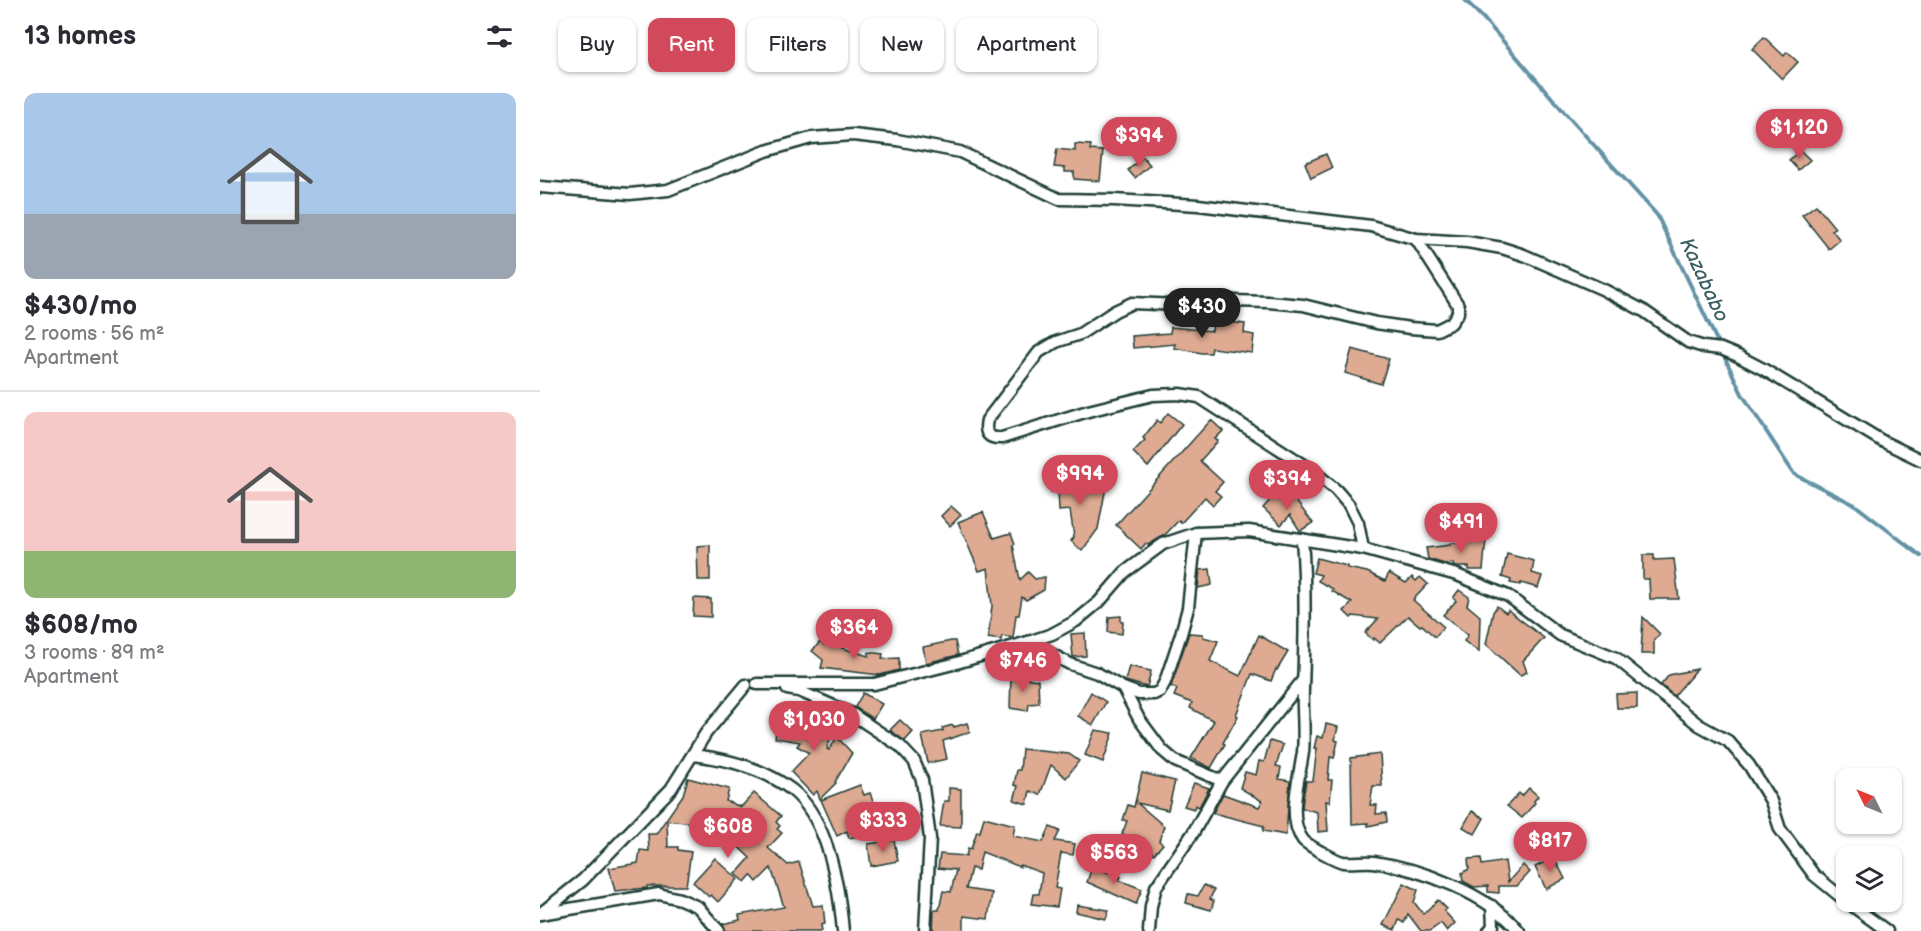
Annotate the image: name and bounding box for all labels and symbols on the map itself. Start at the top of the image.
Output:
pin: $1,120 [1750,109,1848,160]
pin: $394 [1103,117,1175,168]
water label: Kazababo [1674,234,1734,326]
pin: $430 [1166,288,1238,339]
pin: $994 [1044,455,1116,506]
pin: $394 [1251,460,1323,511]
pin: $491 [1425,503,1497,554]
pin: $364 [818,609,890,660]
pin: $746 [987,642,1059,693]
pin: $1,030 [765,701,863,752]
north arrow [1836,768,1902,834]
pin: $333 [847,802,919,853]
pin: $608 [692,808,764,859]
pin: $817 [1514,822,1586,873]
pin: $563 [1078,834,1150,885]

